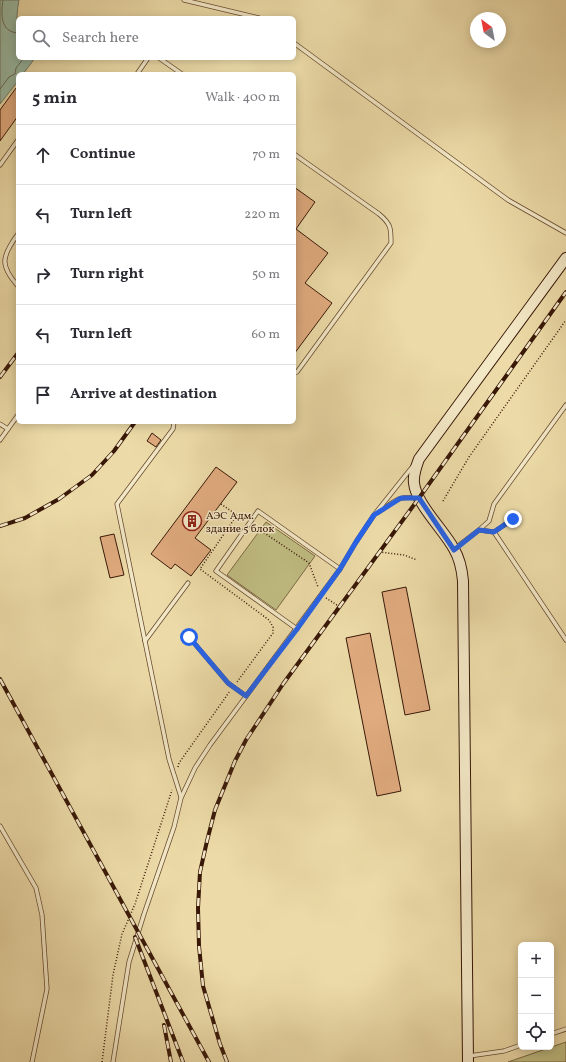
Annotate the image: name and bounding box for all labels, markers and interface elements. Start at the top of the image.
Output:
north arrow [470,12,506,48]
search box [16,16,296,60]
icon: search [30,27,52,49]
text: Search here [62,28,139,49]
text: 5 min [32,87,77,110]
text: Walk · 400 m [205,89,280,107]
icon: ahead [32,144,54,166]
text: Continue [70,144,135,165]
text: 70 m [252,146,280,164]
icon: left [32,204,54,226]
text: Turn left [70,204,132,225]
text: 220 m [244,206,280,224]
icon: right [32,264,54,286]
text: Turn right [70,264,144,285]
text: 50 m [252,266,280,284]
icon: left [32,324,54,346]
text: Turn left [70,324,132,345]
text: 60 m [252,326,280,344]
icon: arrive [32,384,54,406]
text: Arrive at destination [70,384,217,405]
place label: АЭС Адм. здание 5 блок [206,509,274,537]
building icon: АЭС Адм. здание 5 блок [181,510,203,532]
route end [504,510,522,528]
route start [180,628,198,646]
map controls [518,942,554,1050]
button: + [518,942,554,978]
button: − [518,978,554,1014]
button: locate [518,1014,554,1050]

